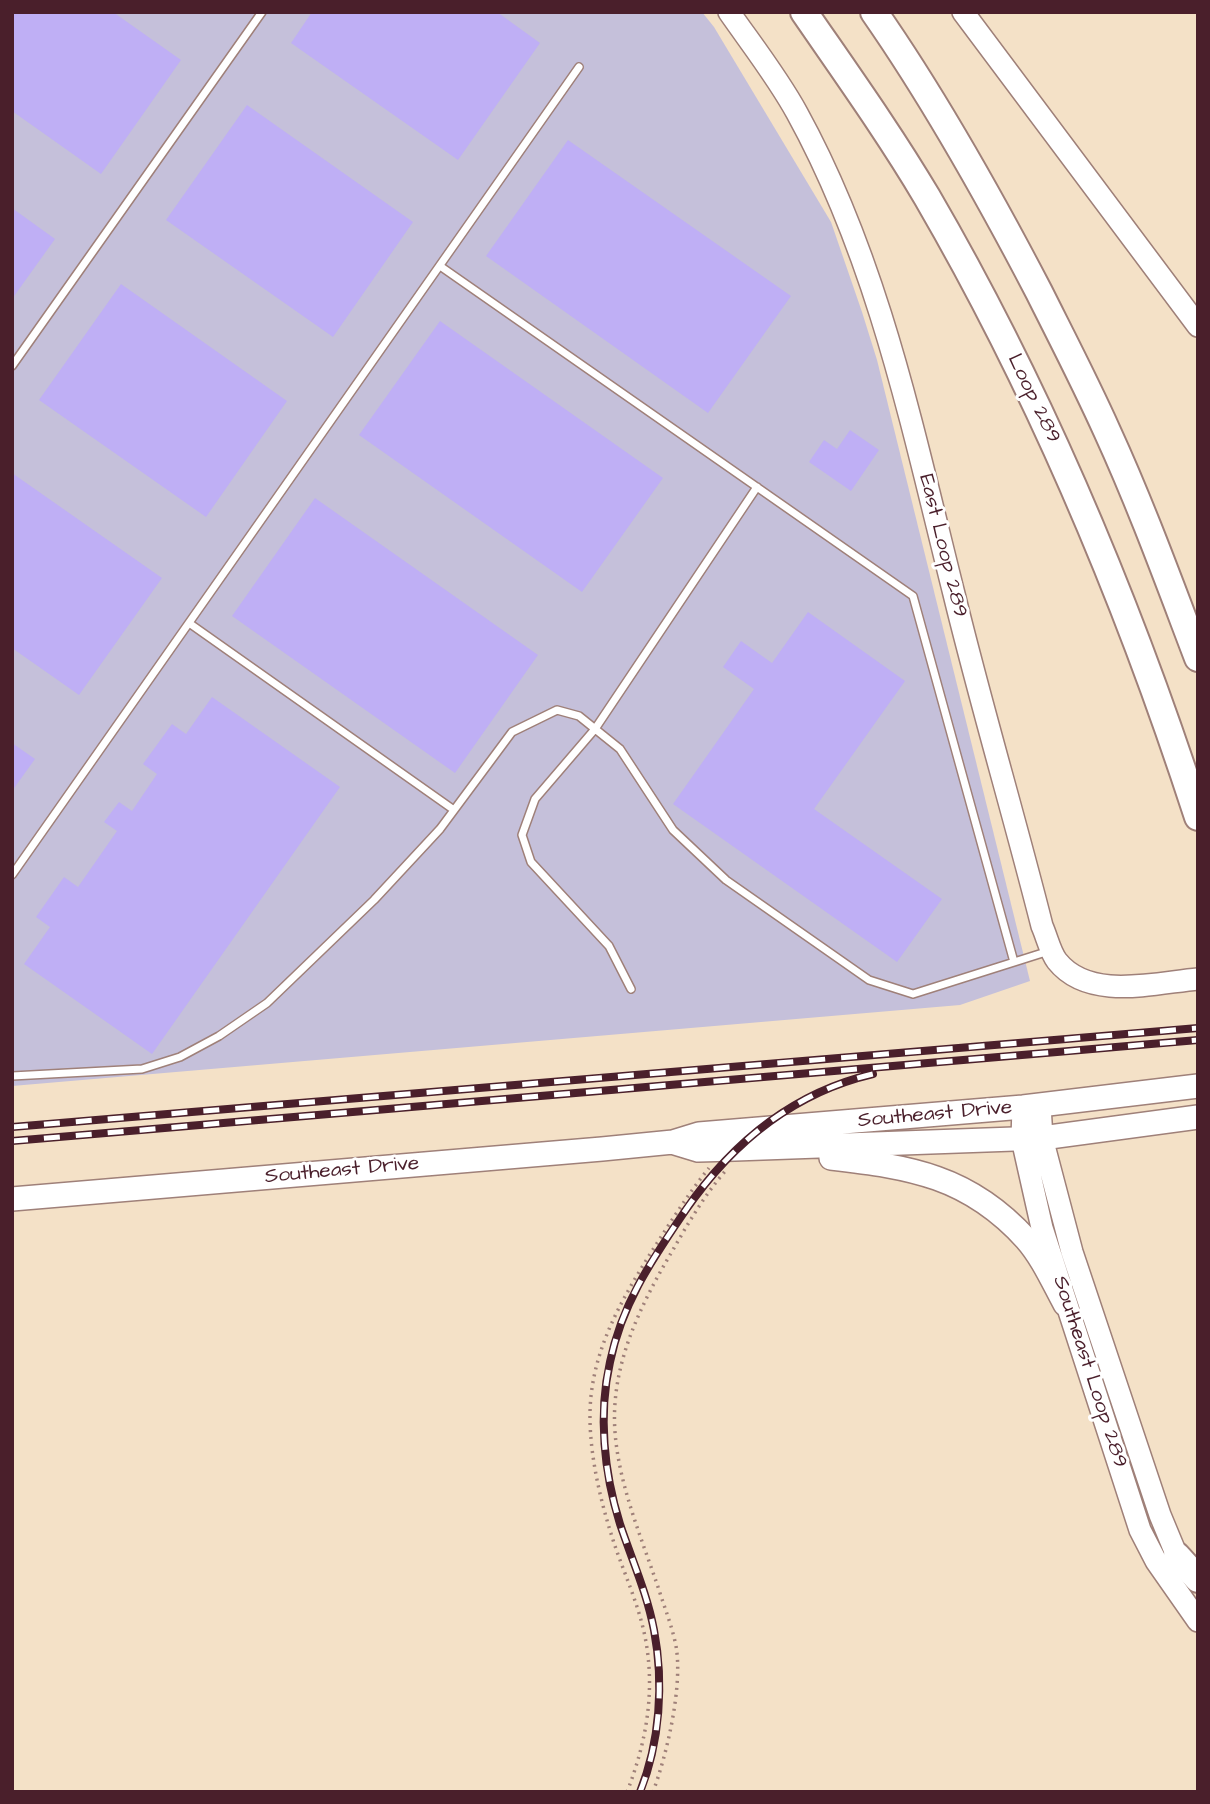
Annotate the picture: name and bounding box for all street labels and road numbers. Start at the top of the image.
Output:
street label: Loop 289 [1001,350,1065,448]
street label: East Loop 289 [912,472,972,620]
street label: Southeast Drive [857,1096,1013,1134]
street label: Southeast Drive [264,1152,420,1190]
street label: Southeast Loop 289 [1046,1273,1132,1471]

